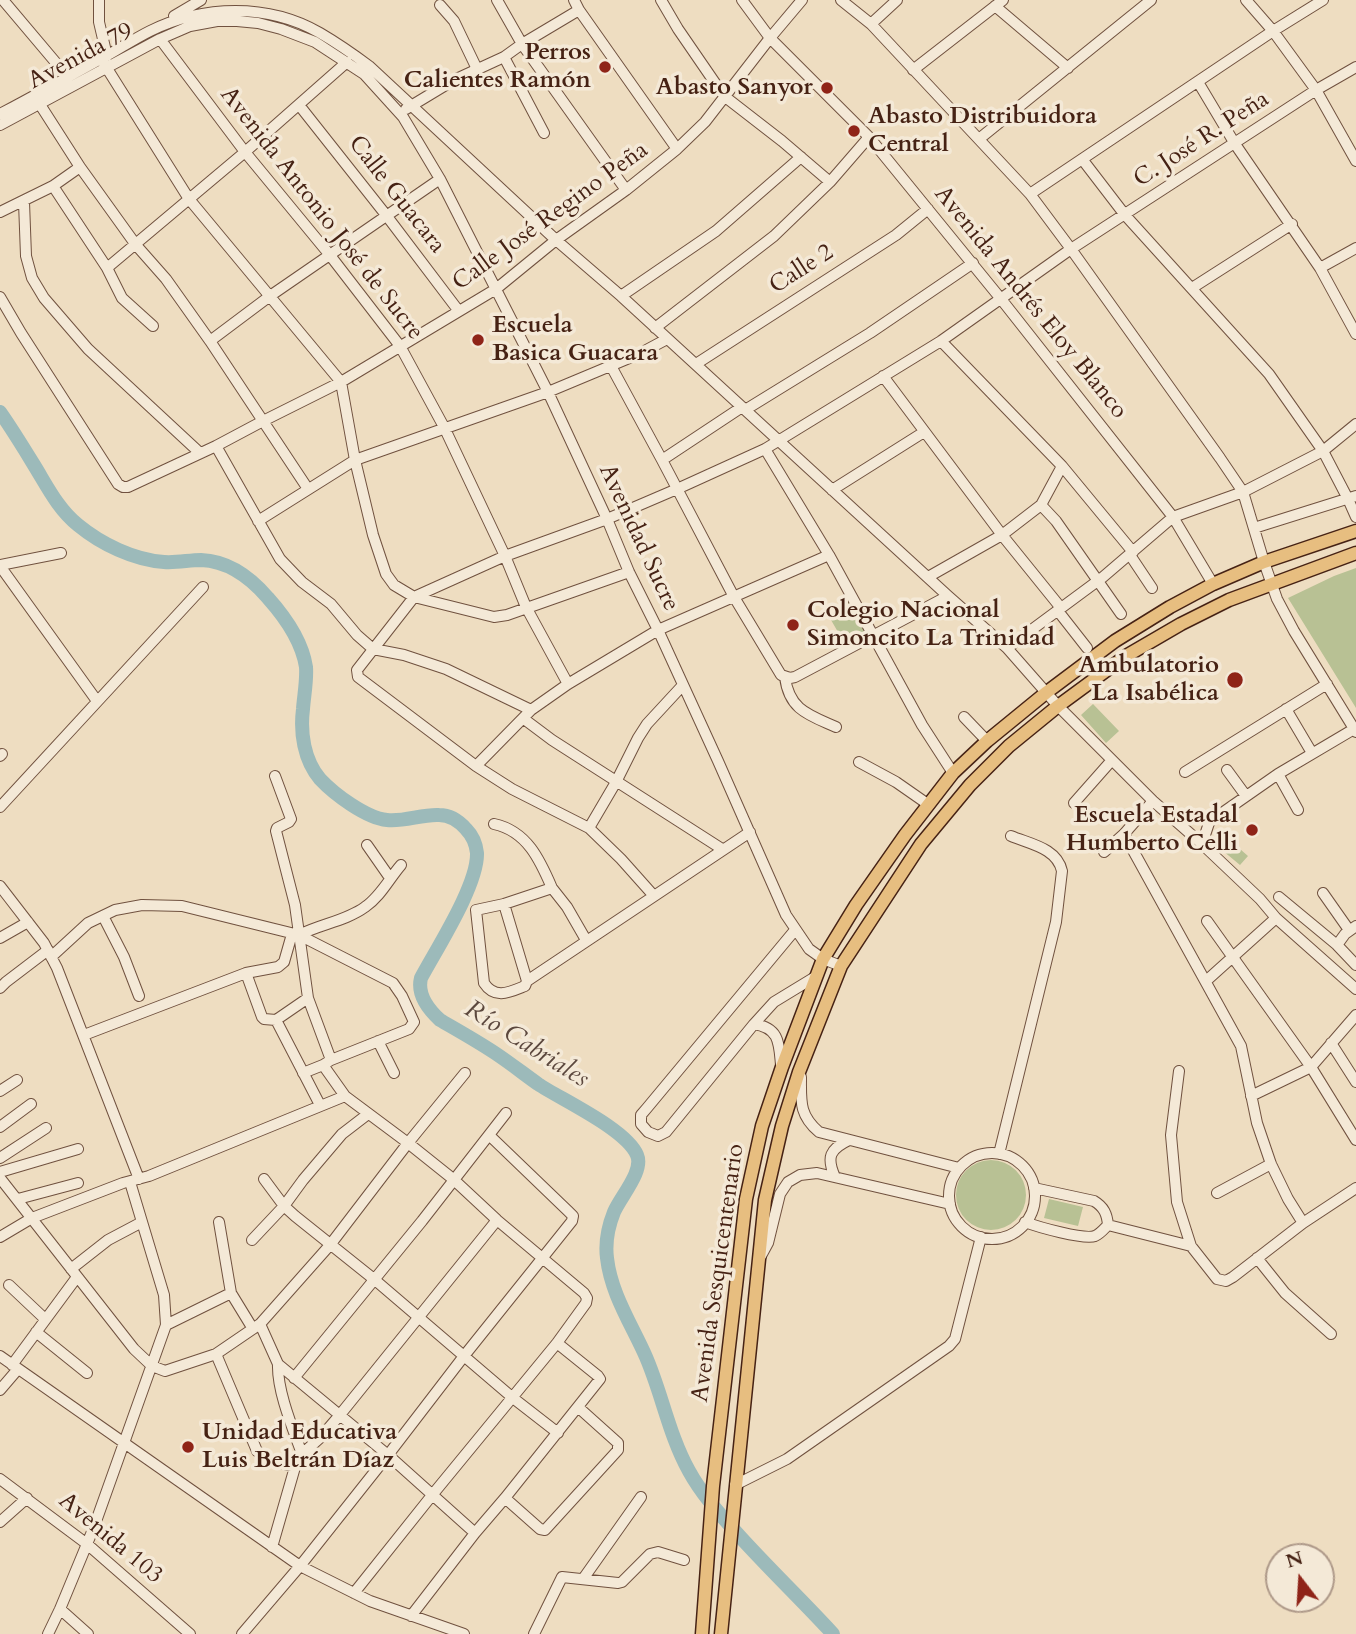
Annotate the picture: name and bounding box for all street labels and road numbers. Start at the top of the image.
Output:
street label: Avenida 79 [24,17,138,97]
street label: Avenida Antonio José de Sucre [213,82,429,346]
street label: C. José R. Peña [1129,86,1275,194]
street label: Calle Guacara [341,130,451,260]
street label: Calle José Regino Peña [448,136,654,298]
street label: Avenida Andrés Eloy Blanco [927,181,1133,425]
street label: Calle 2 [765,239,839,301]
street label: Avenidad Sucre [591,460,685,616]
street label: Avenida Sesquicentenario [687,1142,751,1404]
street label: Avenida 103 [52,1487,168,1591]

